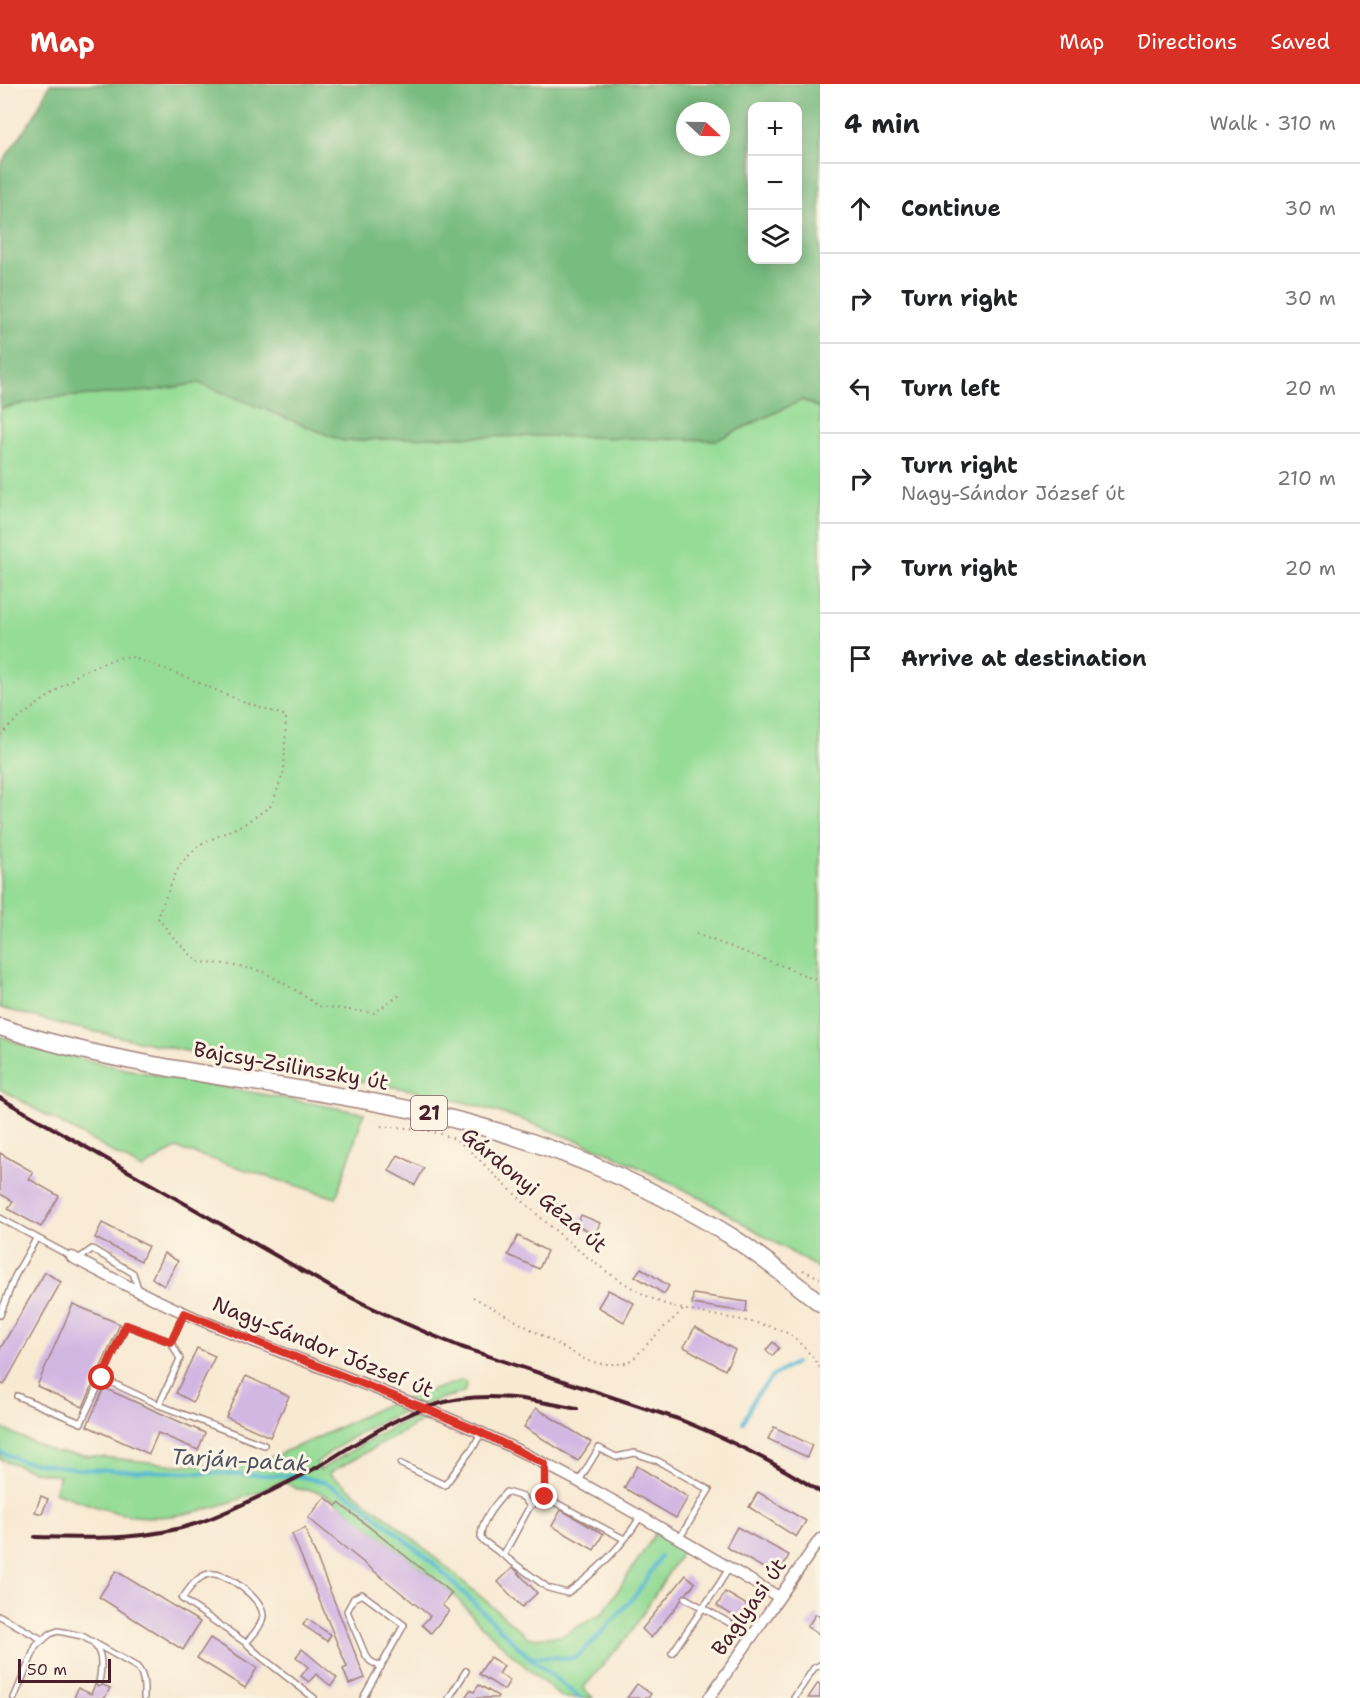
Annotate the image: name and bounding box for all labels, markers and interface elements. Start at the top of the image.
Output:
text: Map [30,23,95,61]
text: Map [1059,28,1104,56]
text: Directions [1137,28,1237,56]
text: Saved [1270,28,1330,56]
north arrow [676,102,730,156]
map controls [748,102,802,264]
button: + [748,102,802,156]
text: 4 min [844,106,920,141]
text: Walk · 310 m [1210,110,1336,136]
button: − [748,156,802,210]
icon: ahead [844,192,877,225]
text: Continue [901,194,1001,223]
text: 30 m [1284,195,1336,221]
button: layers [748,210,802,264]
icon: right [844,282,877,315]
text: Turn right [901,284,1018,313]
text: 30 m [1284,285,1336,311]
icon: left [844,372,877,405]
text: Turn left [901,374,1000,403]
text: 20 m [1285,375,1336,401]
text: Turn right [901,451,1018,480]
icon: right [844,462,877,495]
text: 210 m [1277,465,1336,491]
text: Nagy-Sándor József út [901,480,1126,506]
icon: right [844,552,877,585]
text: Turn right [901,554,1018,583]
text: 20 m [1285,555,1336,581]
icon: arrive [844,642,877,675]
text: Arrive at destination [901,644,1147,673]
street label: Bajcsy-Zsilinszky út [191,1035,391,1097]
road number: 21 [411,1096,447,1130]
street label: Gárdonyi Géza út [455,1121,613,1259]
street label: Nagy-Sándor József út [208,1290,438,1404]
route start [88,1364,114,1390]
water label: Tarján-patak [170,1442,310,1478]
route end [531,1483,557,1509]
street label: Baglyasi út [705,1553,793,1661]
scale bar [18,1656,111,1684]
text: 50 m [27,1659,67,1680]

